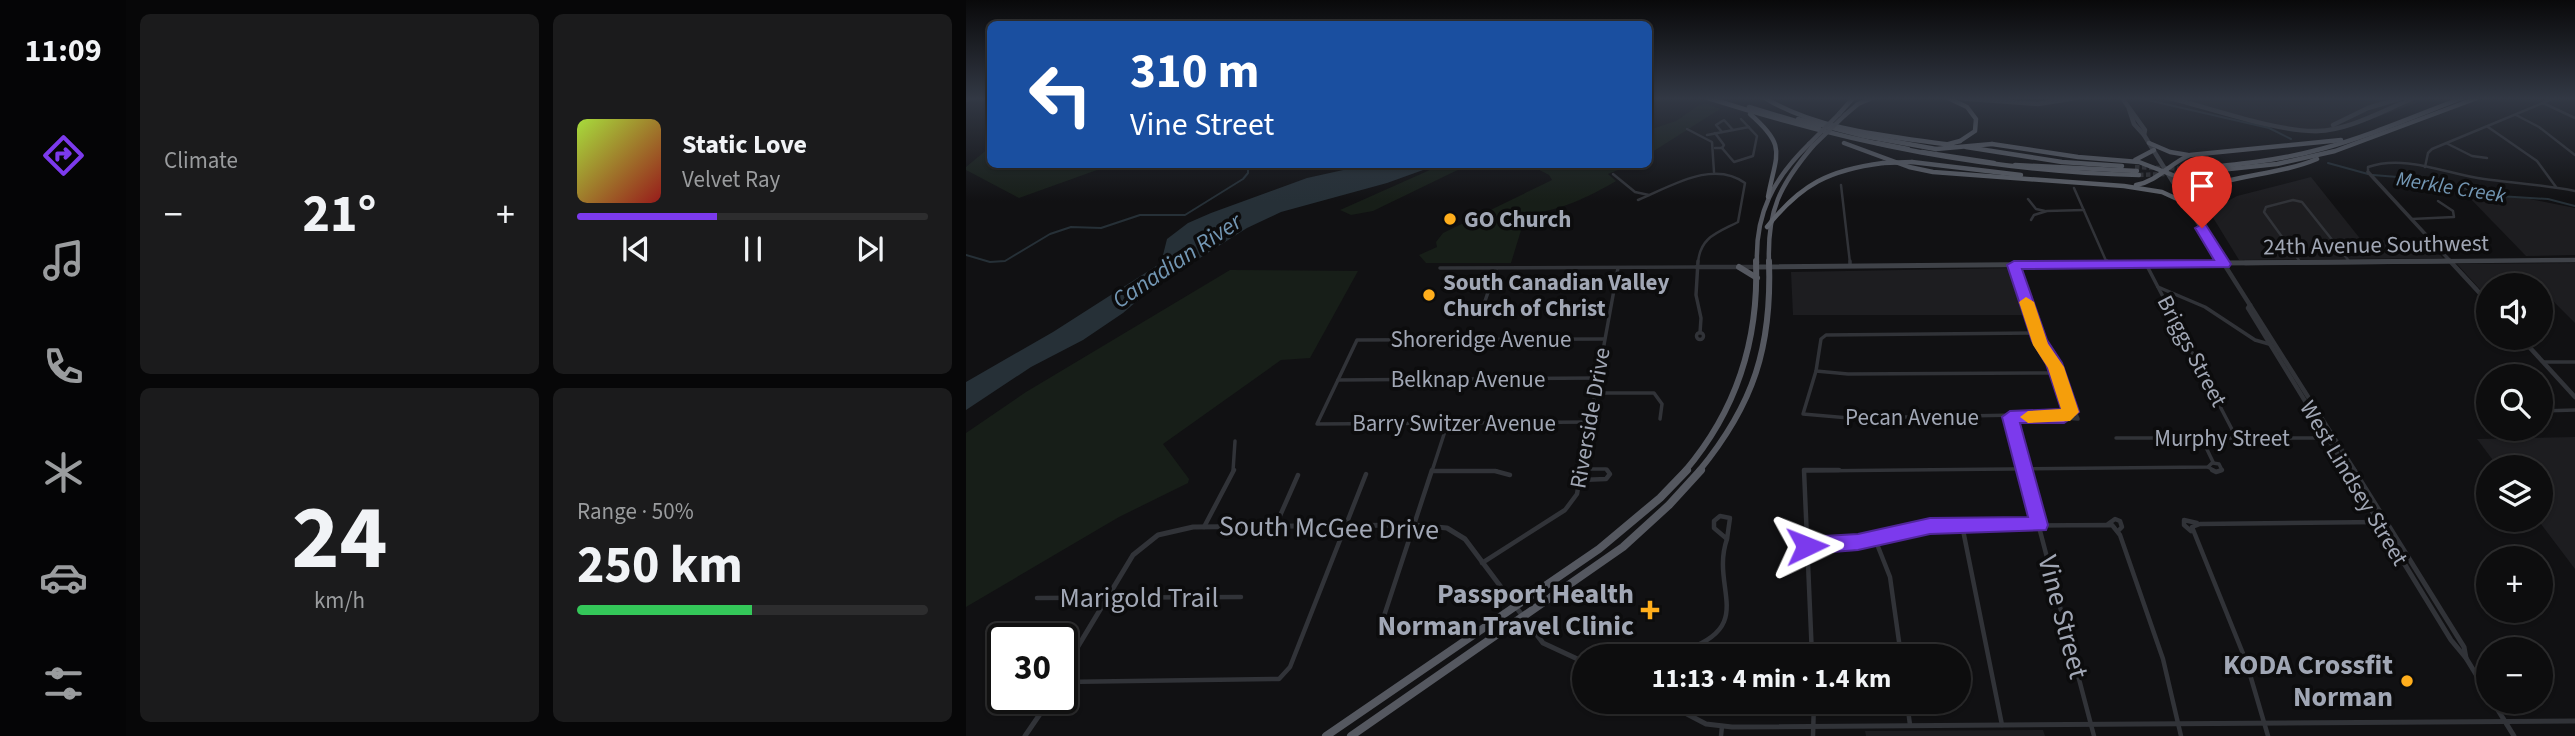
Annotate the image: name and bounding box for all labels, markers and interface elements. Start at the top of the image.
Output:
text: 11:09 [24,28,102,74]
text: 310 m [1130,37,1259,107]
icon: left [1015,49,1106,140]
text: Vine Street [1130,102,1274,148]
text: Static Love [682,126,807,163]
icon: directions [39,131,88,180]
text: Climate [164,144,238,177]
pin [2172,156,2232,228]
text: Velvet Ray [682,163,780,196]
water label: Merkle Creek [2394,164,2509,211]
icon: arrive [2183,167,2221,205]
text: 21° [303,178,376,252]
text: − [164,188,183,242]
text: + [496,188,515,242]
place label: GO Church [1464,203,1571,236]
water label: Canadian River [1105,204,1250,317]
marker: GO Church [1442,211,1458,227]
street label: 24th Avenue Southwest [2263,227,2489,263]
icon: previous [617,230,655,268]
icon: pause [734,230,772,268]
icon: next [851,230,889,268]
icon: music [39,236,88,285]
place label: South Canadian Valley Church of Christ [1443,266,1669,325]
map controls [2476,273,2553,714]
button: sound [2476,273,2553,350]
marker: South Canadian Valley Church of Christ [1421,287,1437,303]
street label: Briggs Street [2149,289,2235,413]
street label: Shoreridge Avenue [1391,323,1572,356]
icon: phone [39,342,88,391]
street label: Riverside Drive [1561,345,1619,491]
street label: Belknap Avenue [1391,363,1545,396]
button: search [2476,364,2553,441]
street label: West Lindsey Street [2292,394,2417,572]
street label: Pecan Avenue [1845,401,1979,434]
street label: Barry Switzer Avenue [1352,407,1556,440]
street label: Murphy Street [2154,422,2290,455]
icon: climate [39,448,88,497]
button: layers [2476,455,2553,532]
text: 24 [291,474,388,603]
text: Range · 50% [577,495,694,528]
street label: South McGee Drive [1219,506,1439,550]
position arrow [1770,509,1844,583]
text: 250 km [577,529,743,603]
button: + [2476,546,2553,623]
street label: Vine Street [2027,551,2099,684]
icon: car [39,553,88,602]
place label: Passport Health Norman Travel Clinic [1377,574,1634,646]
street label: Marigold Trail [1059,578,1219,618]
text: km/h [314,584,365,617]
marker: Passport Health Norman Travel Clinic [1640,600,1660,620]
speed limit sign: 30 [987,623,1078,714]
button: − [2476,637,2553,714]
place label: KODA Crossfit Norman [2223,645,2393,717]
icon: filters [39,659,88,708]
text: 11:13 · 4 min · 1.4 km [1652,660,1891,697]
marker: KODA Crossfit Norman [2399,673,2415,689]

